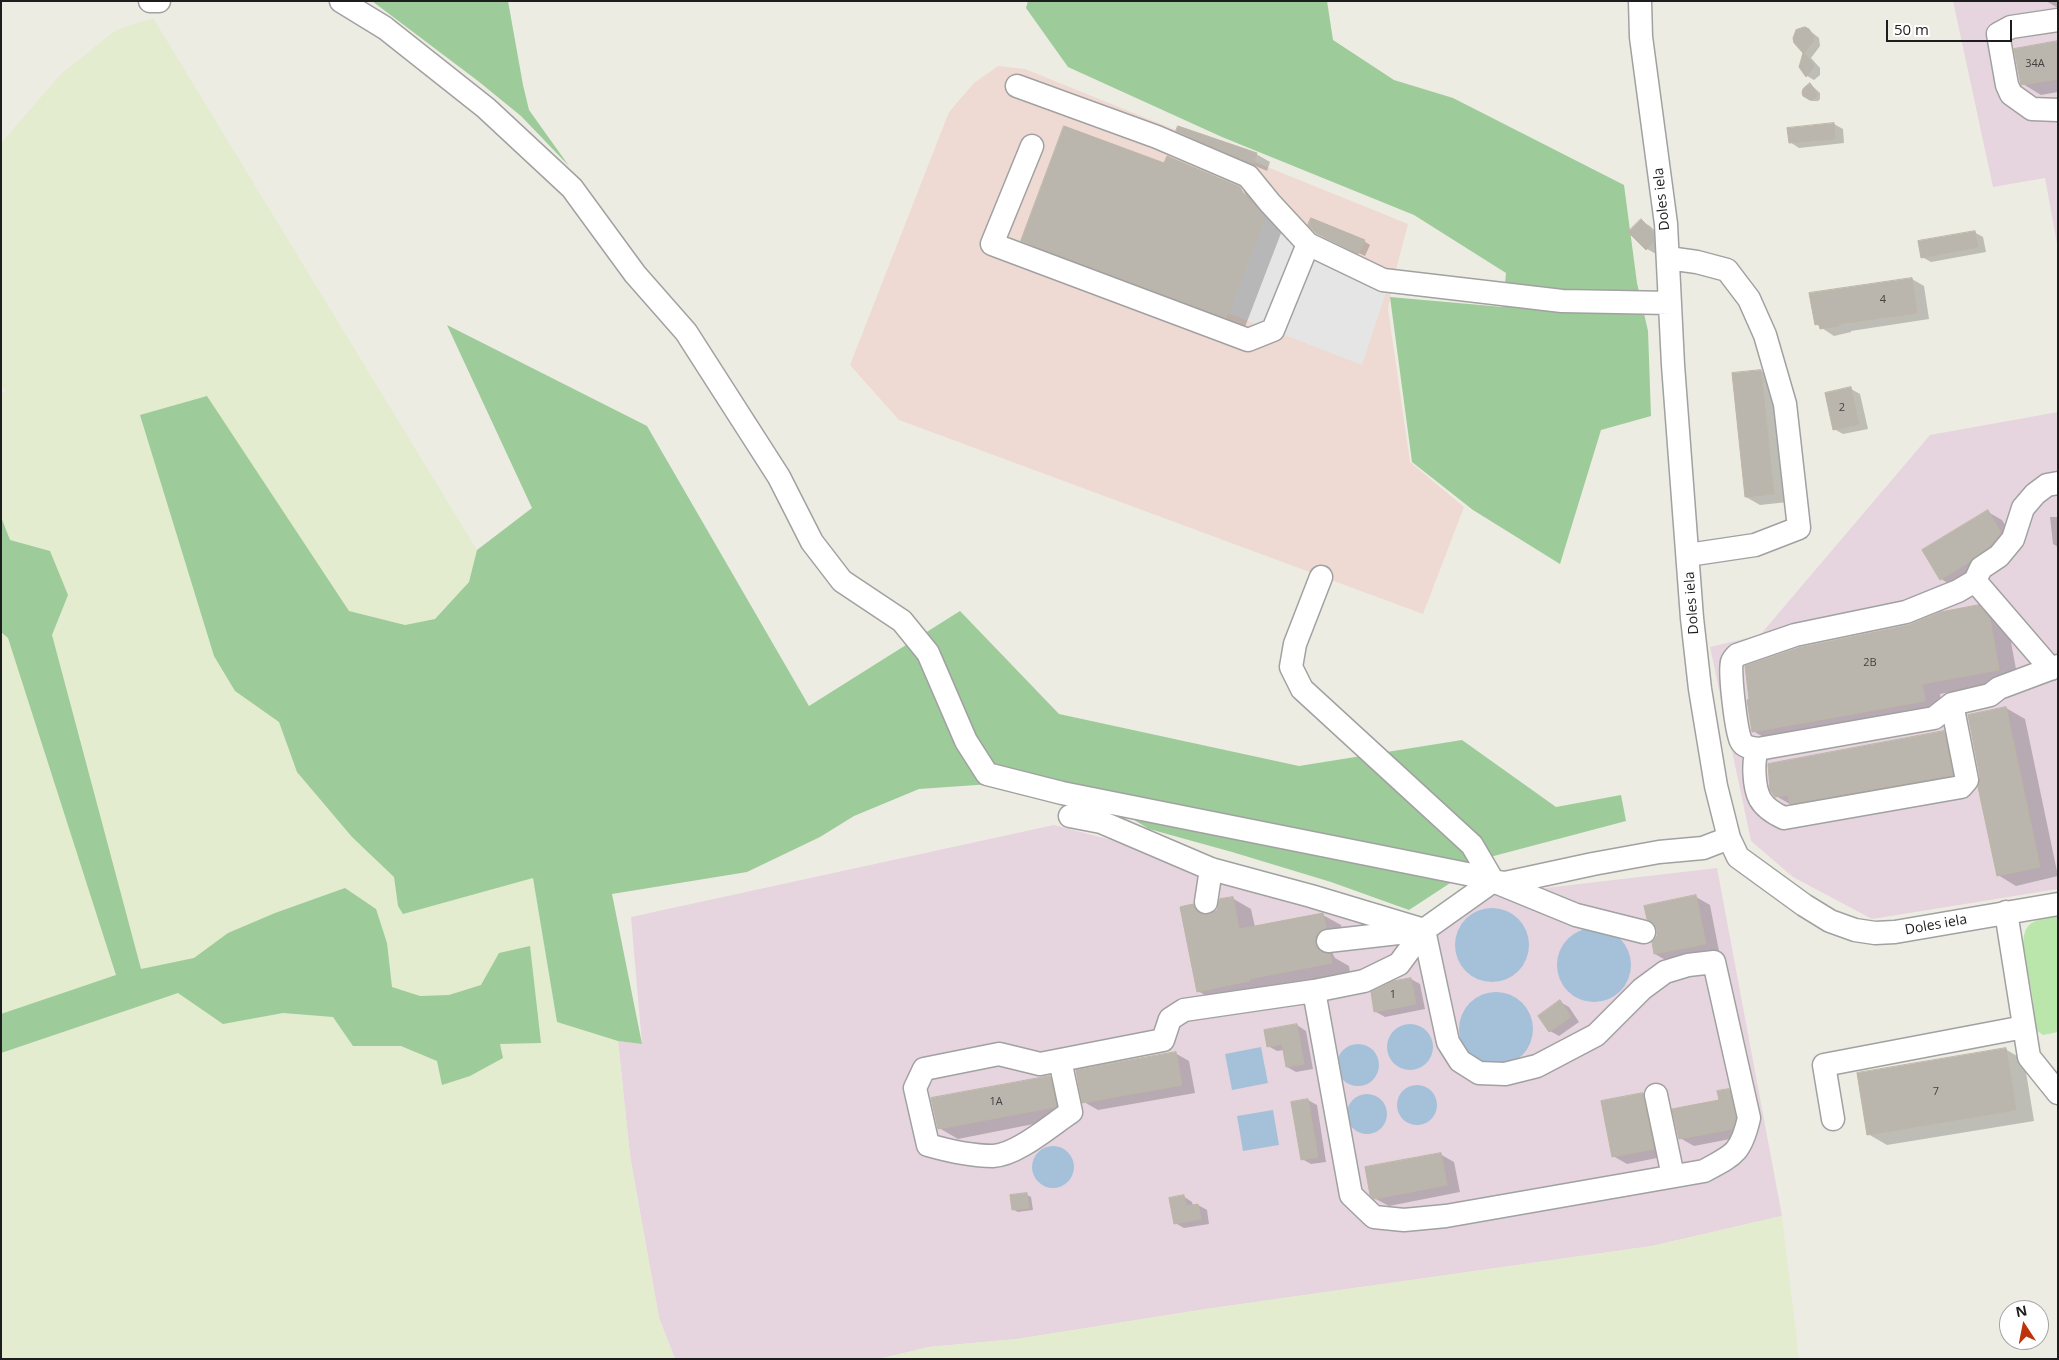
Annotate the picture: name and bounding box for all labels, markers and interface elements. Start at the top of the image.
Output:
scale bar [1889,10,2015,42]
text: 50 m [1894,19,1929,39]
house number: 34A [2025,57,2045,71]
street label: Doles iela [1650,167,1674,231]
house number: 4 [1880,293,1886,307]
house number: 2 [1839,401,1845,415]
street label: Doles iela [1681,571,1703,635]
house number: 2B [1863,656,1877,670]
street label: Doles iela [1904,911,1968,939]
house number: 1 [1390,988,1396,1002]
house number: 7 [1933,1085,1939,1099]
house number: 1A [989,1095,1003,1109]
north arrow [1999,1300,2049,1350]
text: N [2014,1300,2029,1321]

